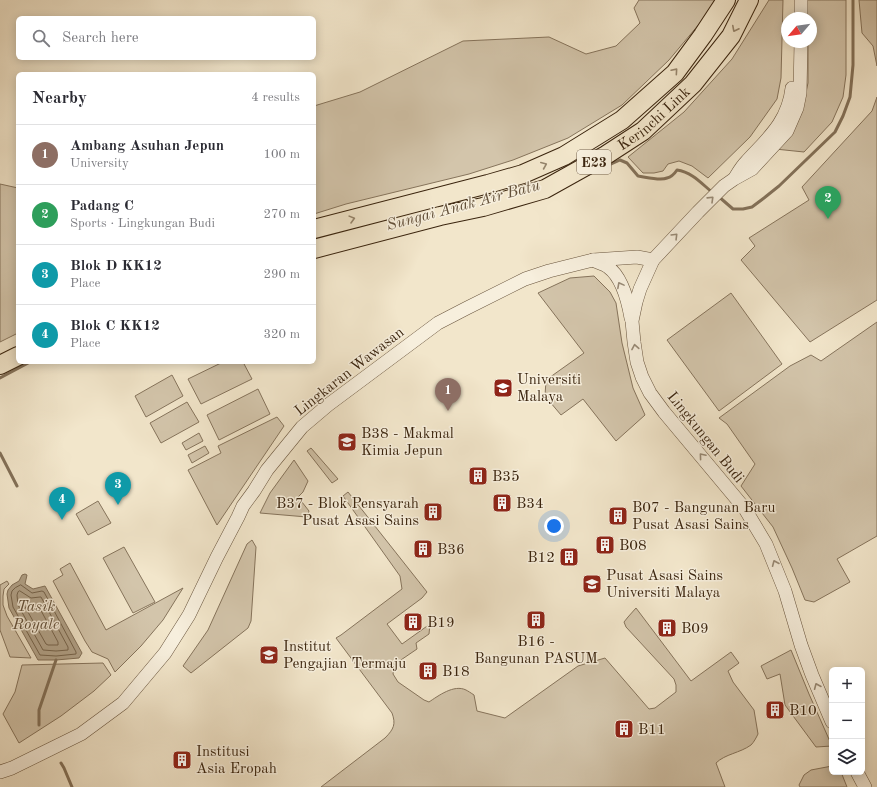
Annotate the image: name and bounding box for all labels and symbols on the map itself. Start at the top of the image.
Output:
north arrow [781,12,817,48]
one-way arrow [732,25,740,32]
one-way arrow [671,69,678,76]
street label: Kerinchi Link [616,85,694,154]
road number: E23 [577,150,611,174]
one-way arrow [540,161,547,169]
water label: Sungai Anak Air Batu [385,178,542,234]
pin: 2 [815,186,841,219]
one-way arrow [706,196,714,204]
one-way arrow [348,215,355,223]
one-way arrow [670,233,678,241]
one-way arrow [618,282,625,289]
street label: Lingkaran Wawasan [293,325,407,419]
one-way arrow [631,344,640,350]
place label: Universiti Malaya [517,373,581,405]
school or university icon: Universiti Malaya [492,377,514,399]
pin: 1 [435,378,461,411]
street label: Lingkungan Budi [664,390,746,486]
place label: B38 - Makmal Kimia Jepun [361,427,454,459]
school or university icon: B38 - Makmal Kimia Jepun [336,431,358,453]
one-way arrow [699,454,706,461]
building icon: B35 [467,465,489,487]
place label: B35 [492,470,520,485]
pin: 3 [105,472,131,505]
pin: 4 [49,487,75,520]
building icon: B34 [491,492,513,514]
place label: B37 - Blok Pensyarah Pusat Asasi Sains [276,497,419,529]
place label: B34 [516,497,544,512]
building icon: B37 - Blok Pensyarah Pusat Asasi Sains [422,501,444,523]
place label: B07 - Bangunan Baru Pusat Asasi Sains [632,501,775,533]
building icon: B07 - Bangunan Baru Pusat Asasi Sains [607,505,629,527]
your location [544,516,564,536]
building icon: B08 [594,534,616,556]
building icon: B36 [412,538,434,560]
place label: B08 [619,539,647,554]
place label: B36 [437,543,465,558]
building icon: B12 [558,546,580,568]
place label: B12 [527,551,555,566]
one-way arrow [771,560,779,567]
place label: Pusat Asasi Sains Universiti Malaya [606,569,723,601]
school or university icon: Pusat Asasi Sains Universiti Malaya [581,573,603,595]
water label: Tasik Royale [12,599,60,633]
building icon: B16 - Bangunan PASUM [525,609,547,631]
building icon: B19 [402,611,424,633]
place label: B19 [427,616,455,631]
building icon: B09 [656,617,678,639]
place label: B09 [681,622,709,637]
place label: B16 - Bangunan PASUM [474,635,598,667]
place label: Institut Pengajian Termaju [283,640,406,672]
school or university icon: Institut Pengajian Termaju [258,644,280,666]
building icon: B18 [417,660,439,682]
place label: B18 [442,665,470,680]
one-way arrow [813,682,821,689]
building icon: B10 [764,699,786,721]
place label: B10 [789,704,817,719]
building icon: B11 [613,718,635,740]
place label: B11 [638,723,666,738]
place label: Institusi Asia Eropah [196,745,277,777]
building icon: Institusi Asia Eropah [171,749,193,771]

